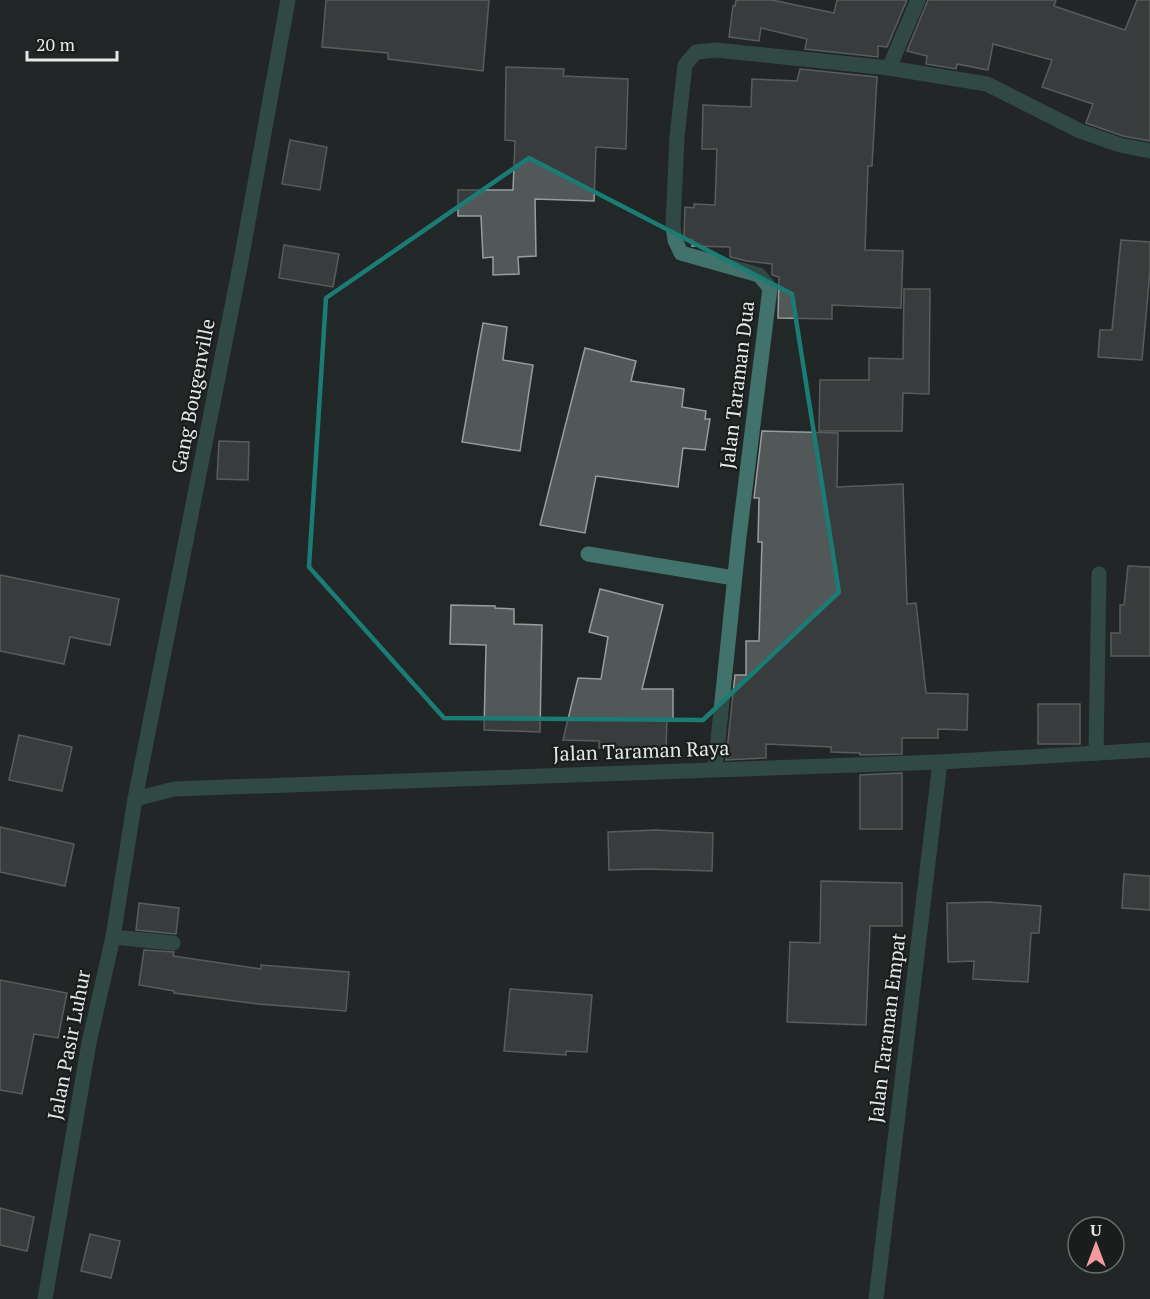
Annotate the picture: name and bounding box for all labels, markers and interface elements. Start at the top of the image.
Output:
scale bar [27,24,117,62]
text: 20 m [36,32,76,56]
street label: Jalan Taraman Dua [713,299,760,471]
street label: Gang Bougenville [164,316,221,475]
street label: Jalan Taraman Raya [552,734,730,767]
street label: Jalan Taraman Empat [861,931,912,1125]
street label: Jalan Pasir Luhur [41,967,96,1122]
north arrow [1066,1215,1126,1275]
text: U [1090,1219,1102,1241]

